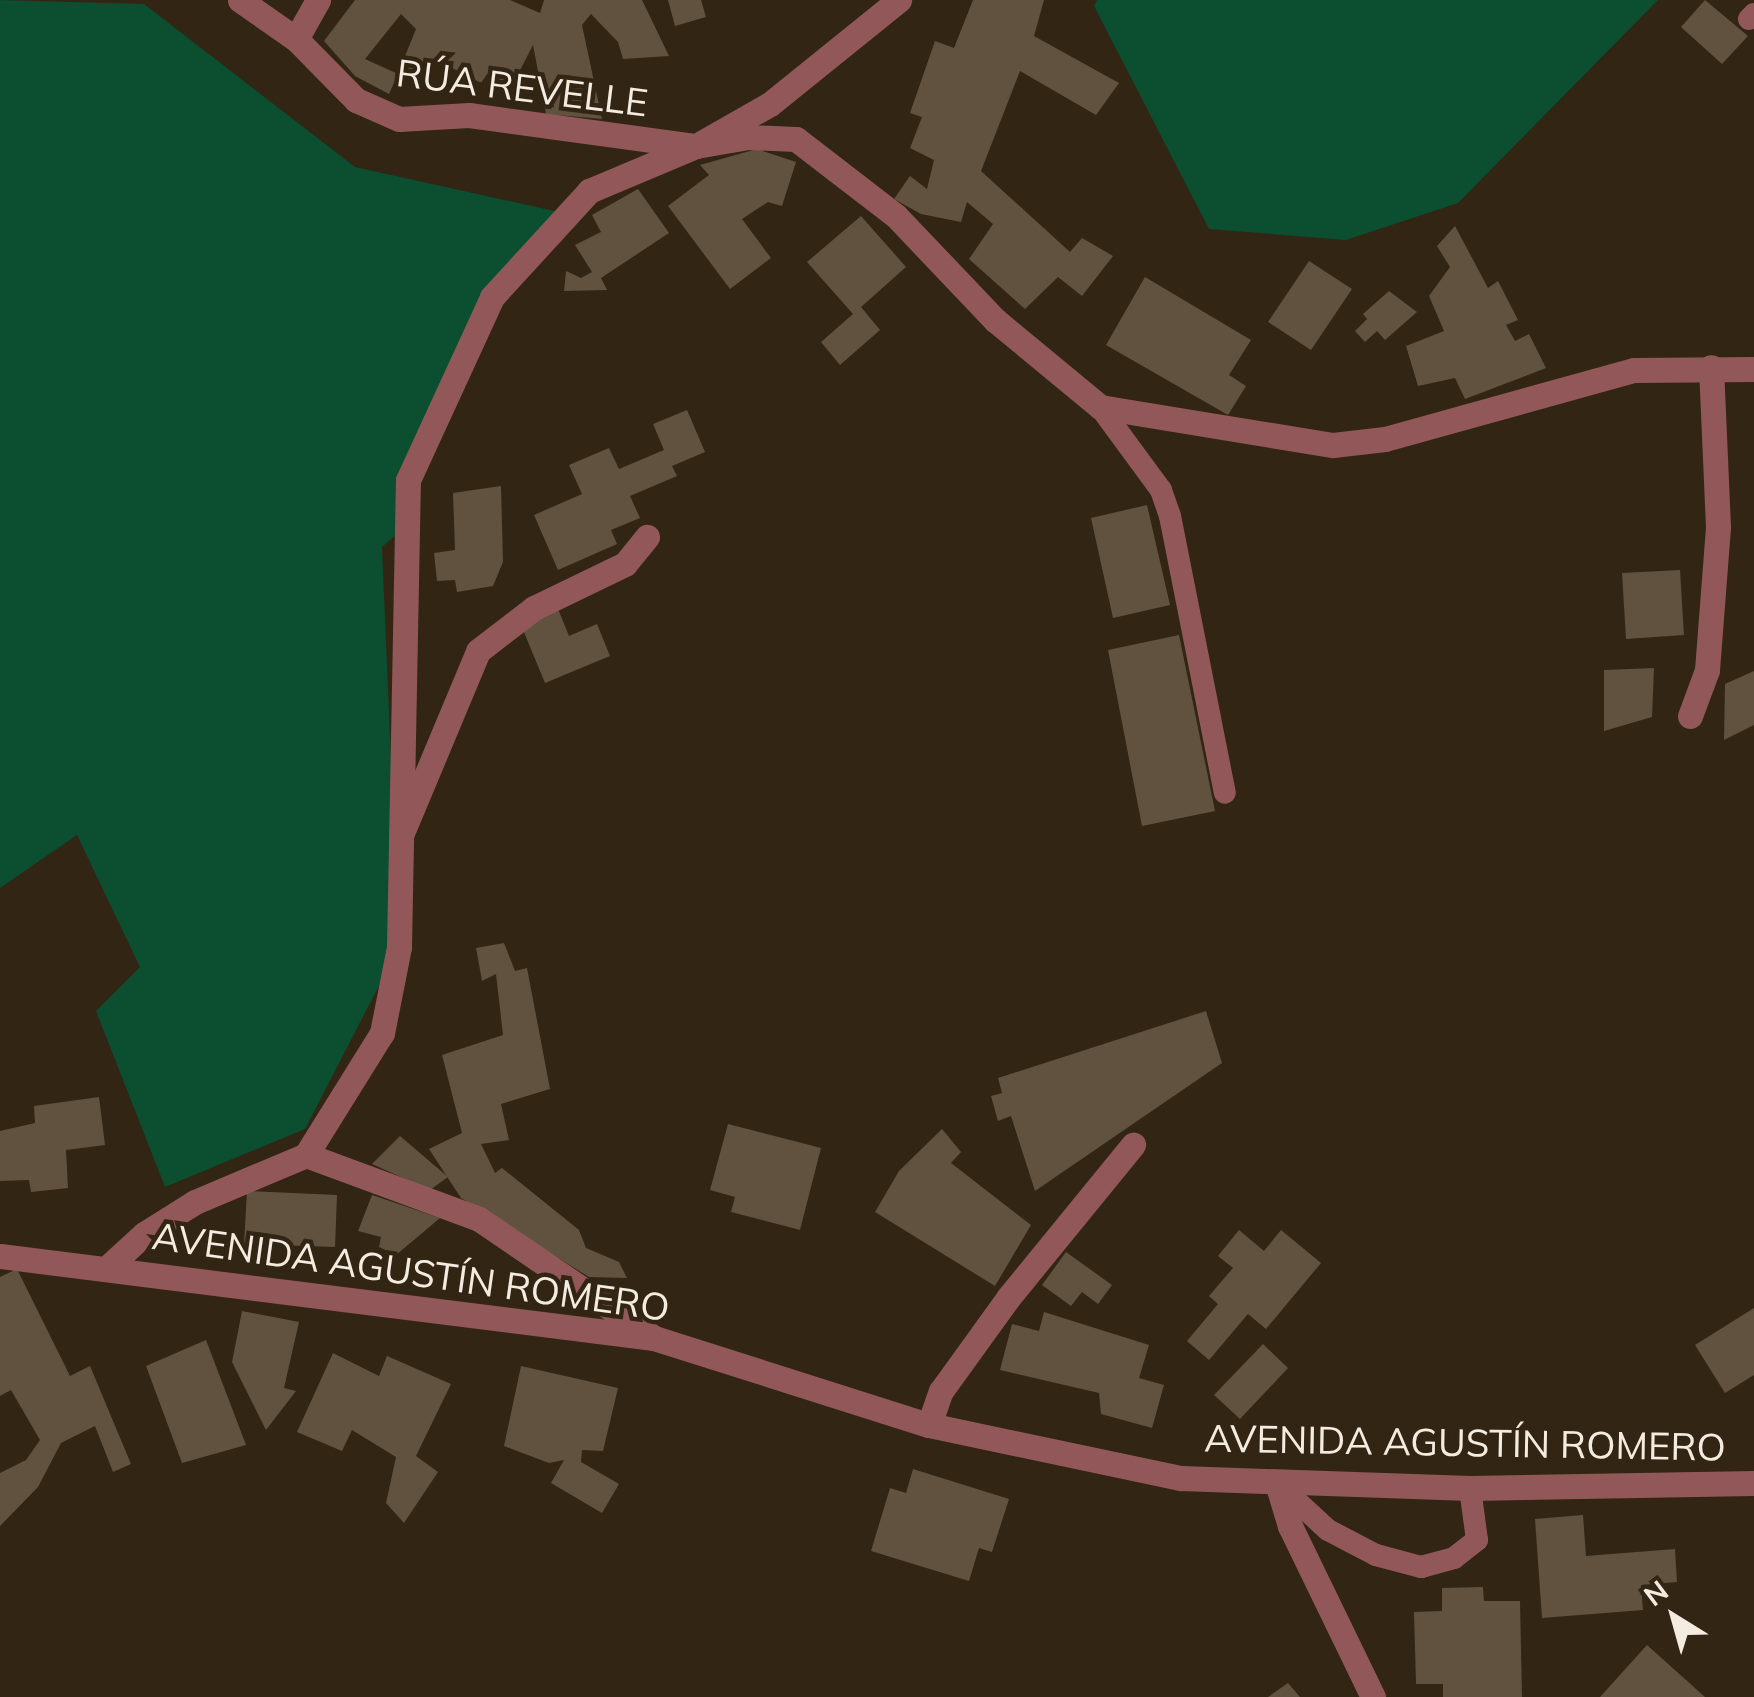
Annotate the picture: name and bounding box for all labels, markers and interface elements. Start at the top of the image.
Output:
street label: RÚA REVELLE [394,50,650,126]
street label: AVENIDA AGUSTÍN ROMERO [150,1213,672,1331]
street label: AVENIDA AGUSTÍN ROMERO [1204,1416,1726,1470]
north arrow [1624,1567,1724,1667]
text: N [1637,1572,1675,1613]

